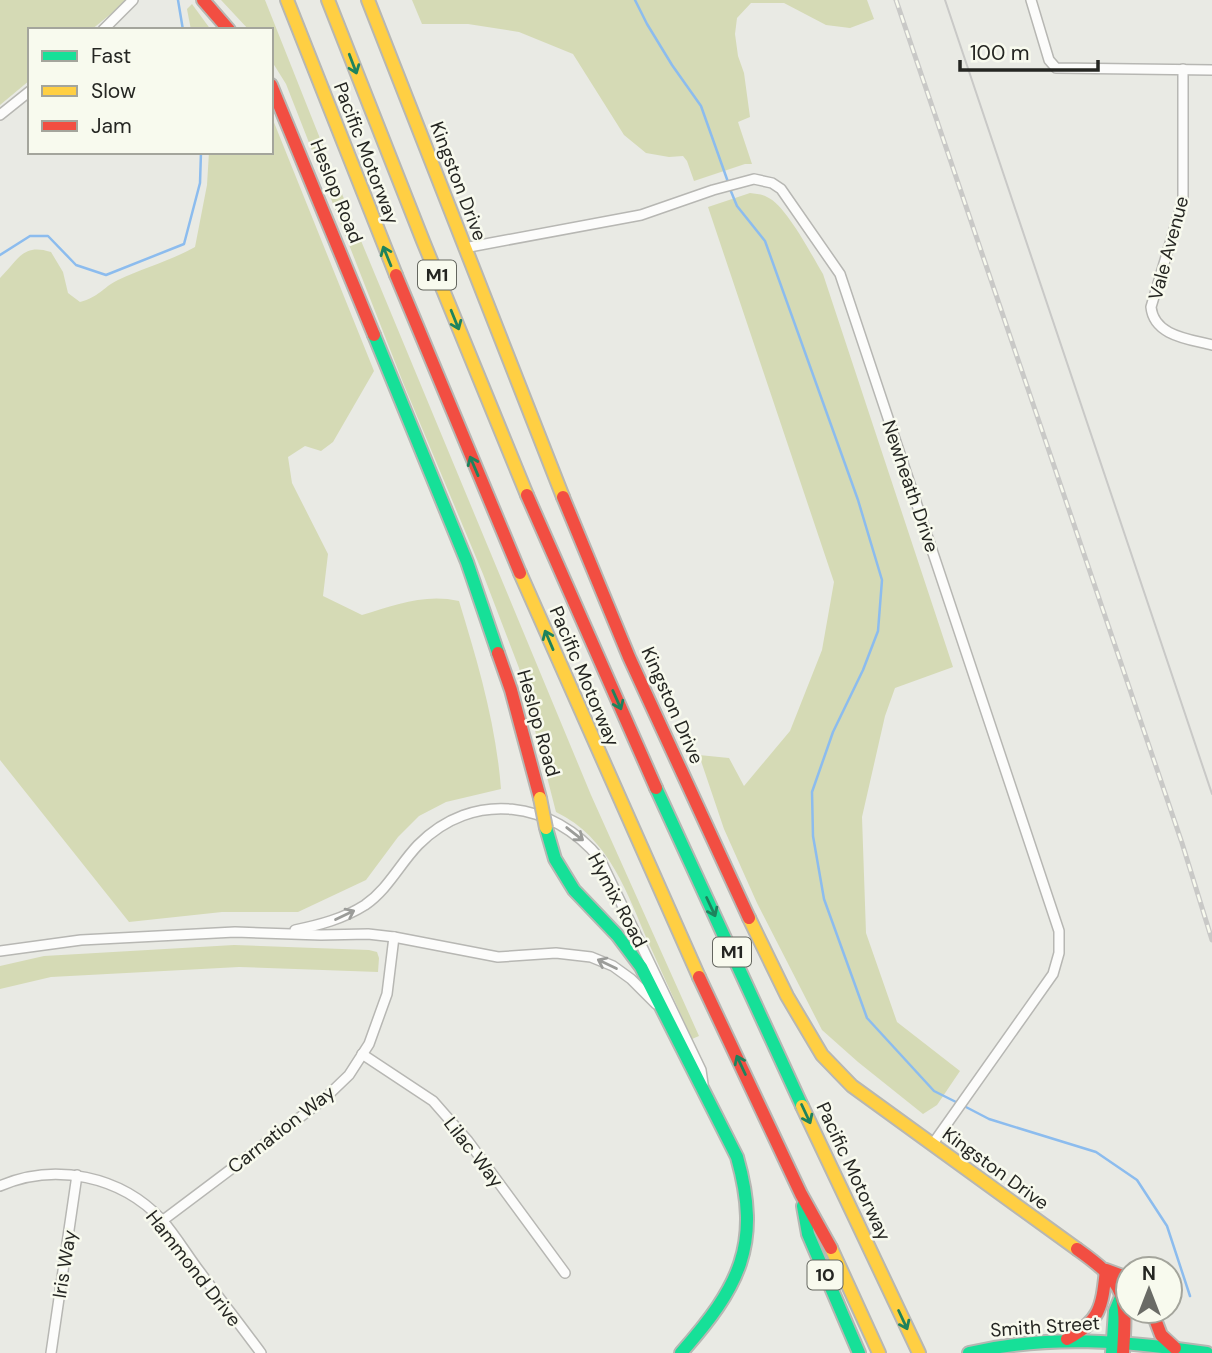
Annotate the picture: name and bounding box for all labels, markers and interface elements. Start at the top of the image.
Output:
legend [28,28,273,154]
scale bar [960,28,1098,72]
text: 100 m [970,39,1030,67]
text: Fast [91,42,131,70]
one-way arrow [347,52,360,74]
text: Slow [91,77,136,105]
street label: Pacific Motorway [328,79,405,228]
text: Jam [91,112,132,140]
street label: Kingston Drive [424,118,493,244]
street label: Heslop Road [304,136,369,247]
street label: Vale Avenue [1143,193,1194,303]
one-way arrow [379,246,392,268]
road number: M1 [418,260,456,290]
one-way arrow [450,309,463,331]
street label: Newheath Drive [876,417,945,556]
one-way arrow [467,456,480,478]
street label: Pacific Motorway [544,602,626,751]
one-way arrow [541,630,554,652]
street label: Kingston Drive [636,643,710,768]
street label: Heslop Road [511,667,566,779]
one-way arrow [611,689,624,710]
one-way arrow [566,827,584,842]
street label: Hymix Road [582,849,653,952]
one-way arrow [705,896,718,917]
one-way arrow [334,908,355,921]
road number: M1 [713,937,751,967]
one-way arrow [597,957,618,971]
one-way arrow [734,1055,747,1076]
street label: Carnation Way [223,1079,340,1179]
street label: Pacific Motorway [811,1098,897,1245]
one-way arrow [800,1103,814,1124]
street label: Lilac Way [438,1112,509,1193]
street label: Kingston Drive [938,1121,1054,1215]
street label: Hammond Drive [140,1205,247,1332]
street label: Iris Way [47,1228,82,1300]
north arrow [1114,1255,1184,1325]
road number: 10 [808,1260,842,1290]
text: N [1142,1261,1156,1286]
one-way arrow [898,1309,911,1330]
street label: Smith Street [989,1310,1101,1343]

